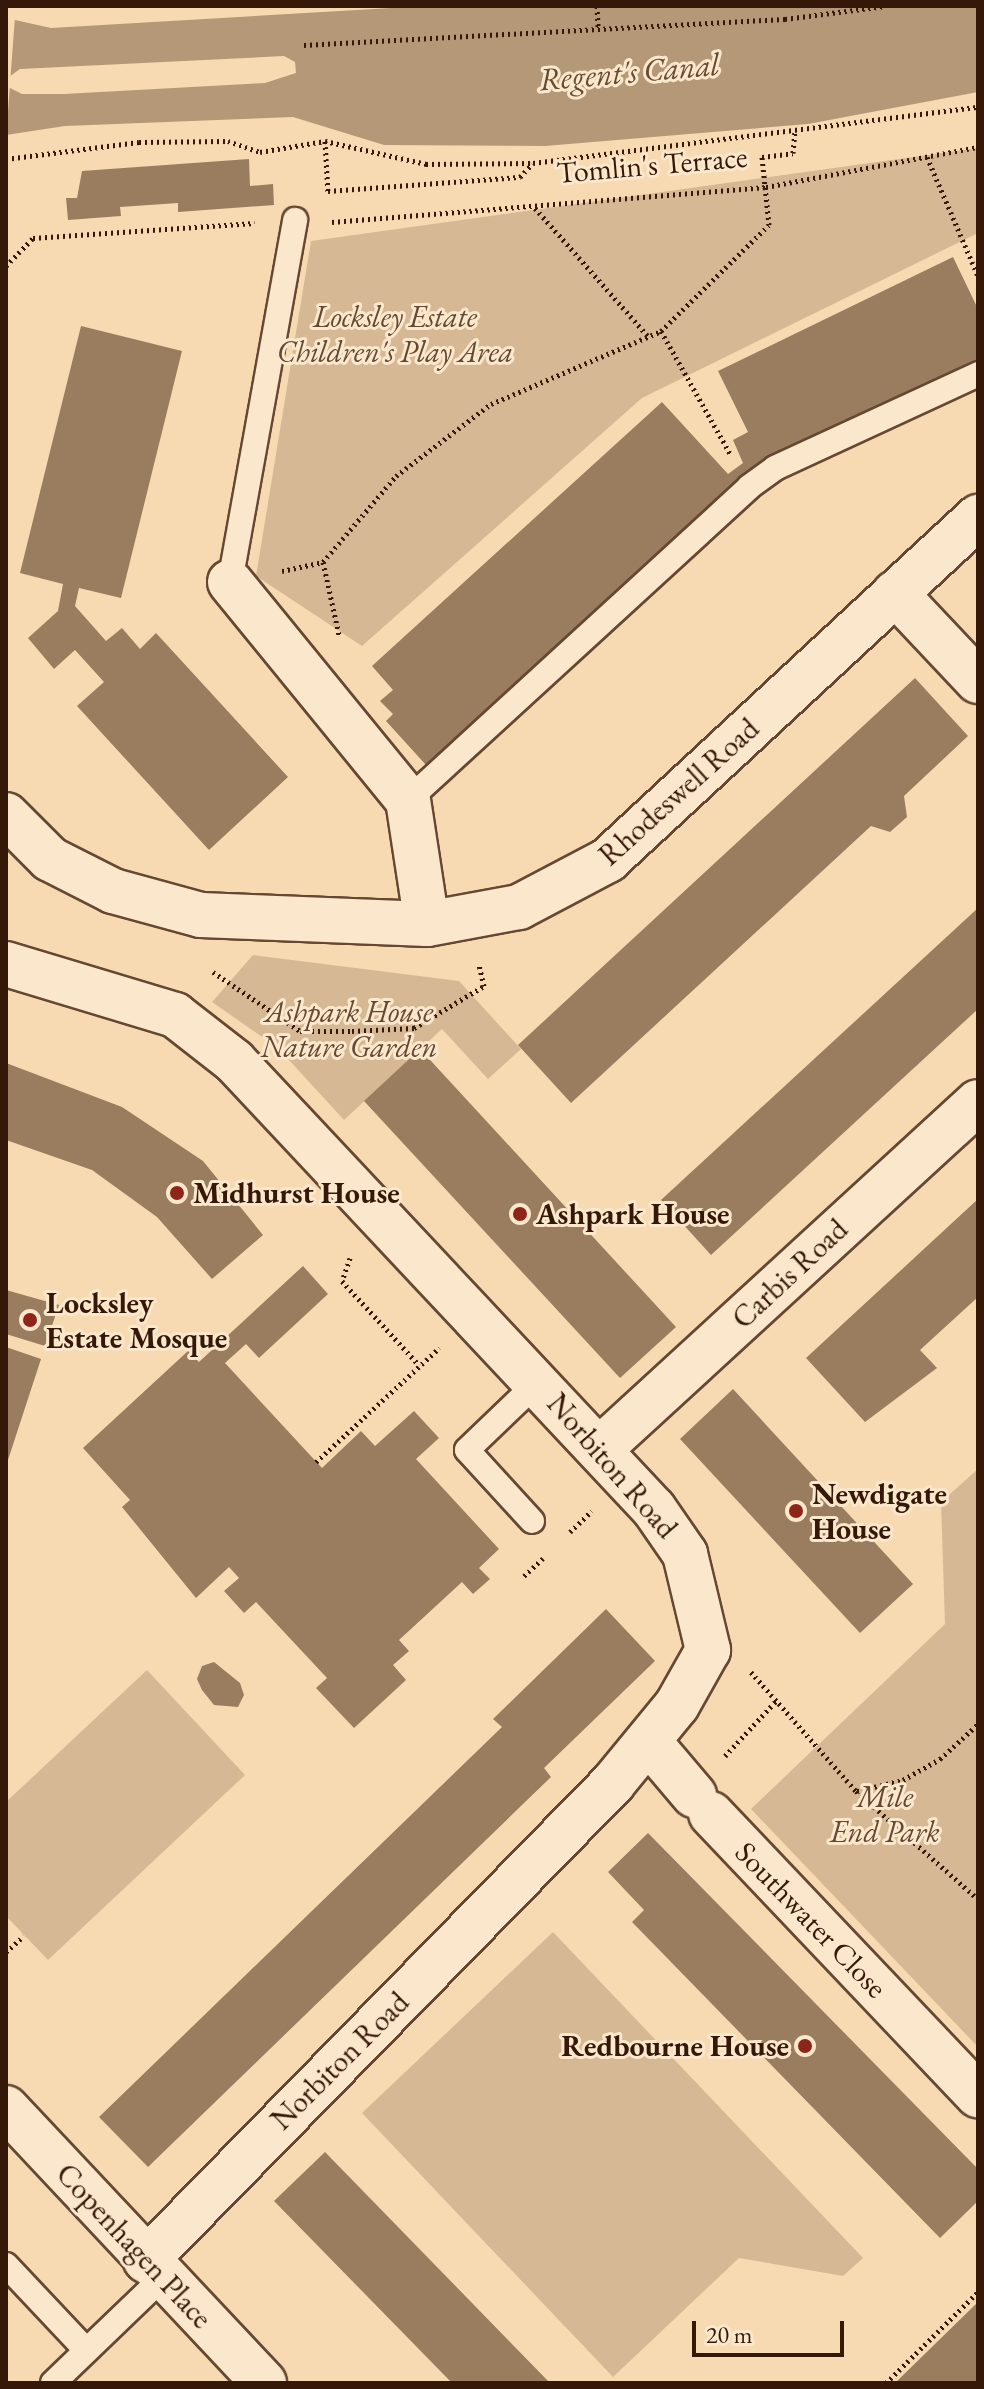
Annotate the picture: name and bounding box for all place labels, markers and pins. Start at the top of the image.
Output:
place label: Midhurst House [193,1175,400,1211]
marker: Midhurst House [168,1184,186,1202]
place label: Ashpark House [536,1196,730,1232]
marker: Ashpark House [511,1205,529,1223]
place label: Locksley Estate Mosque [46,1285,227,1356]
marker: Locksley Estate Mosque [21,1311,39,1329]
place label: Newdigate House [812,1476,947,1546]
marker: Newdigate House [787,1502,805,1520]
place label: Redbourne House [561,2028,789,2064]
marker: Redbourne House [796,2037,814,2055]

